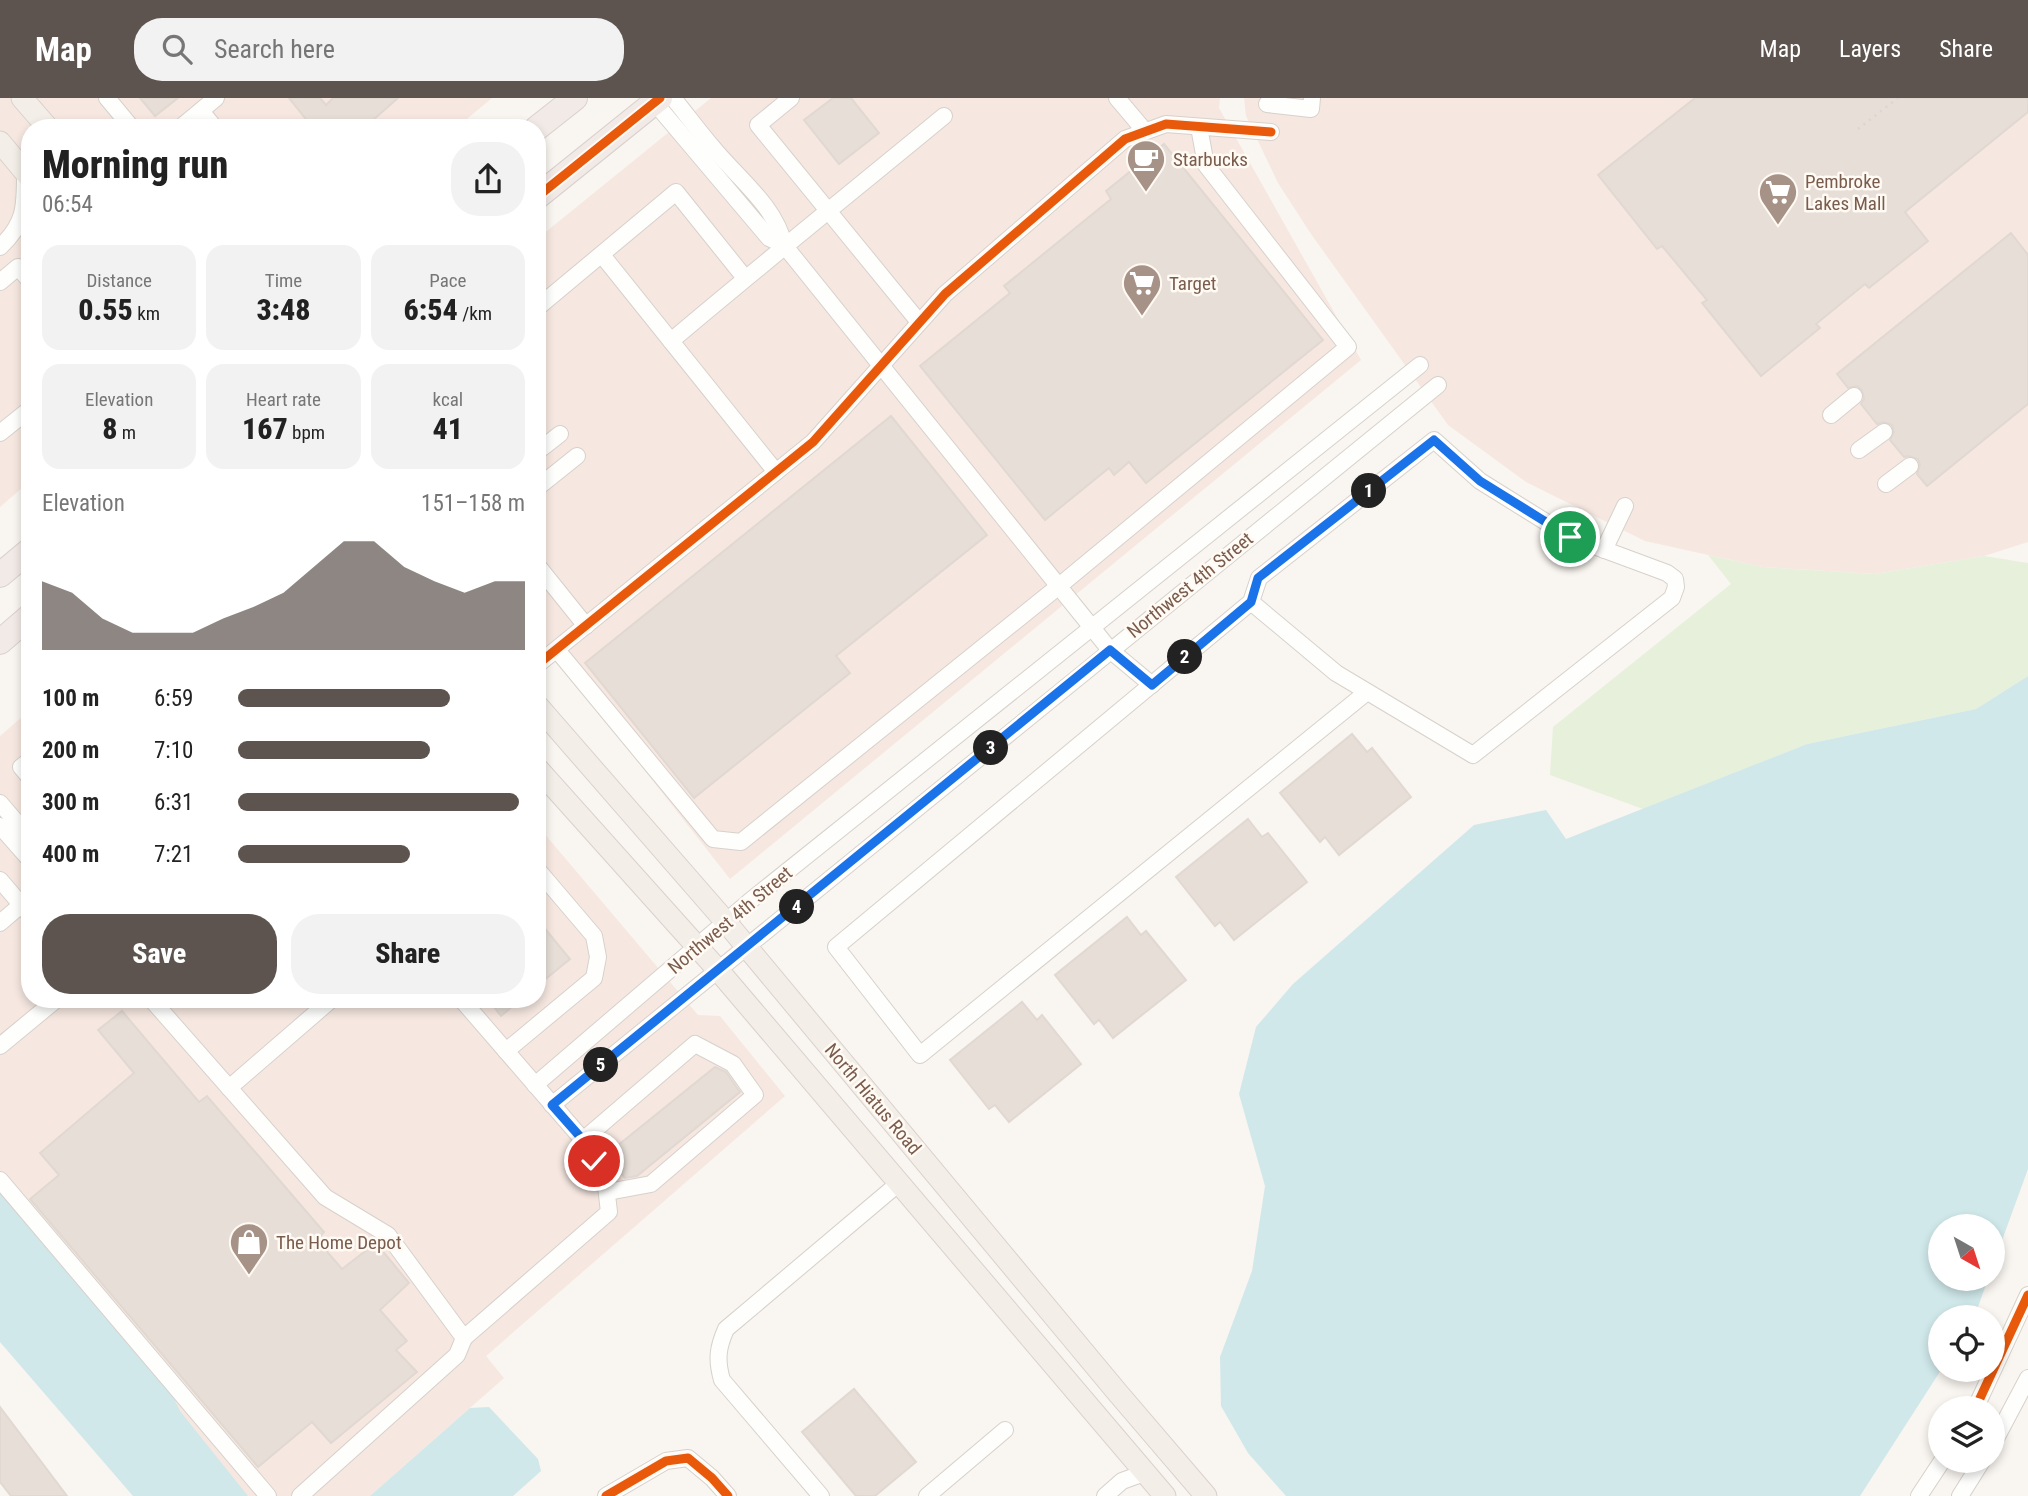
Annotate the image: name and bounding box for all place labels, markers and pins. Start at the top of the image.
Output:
cafe icon: Starbucks [1125,138,1167,193]
place label: Starbucks [1173,148,1248,171]
place label: Pembroke Lakes Mall [1805,170,1886,215]
supermarket icon: Pembroke Lakes Mall [1757,171,1799,226]
supermarket icon: Target [1121,262,1163,317]
place label: Target [1169,272,1216,295]
pin: 1 [1352,474,1386,508]
pin [1540,507,1600,567]
pin: 2 [1168,640,1202,674]
pin: 3 [974,730,1009,766]
pin: 4 [780,890,814,924]
pin: 5 [584,1048,618,1082]
pin [564,1131,624,1191]
shop icon: The Home Depot [228,1221,270,1276]
place label: The Home Depot [276,1231,402,1254]

